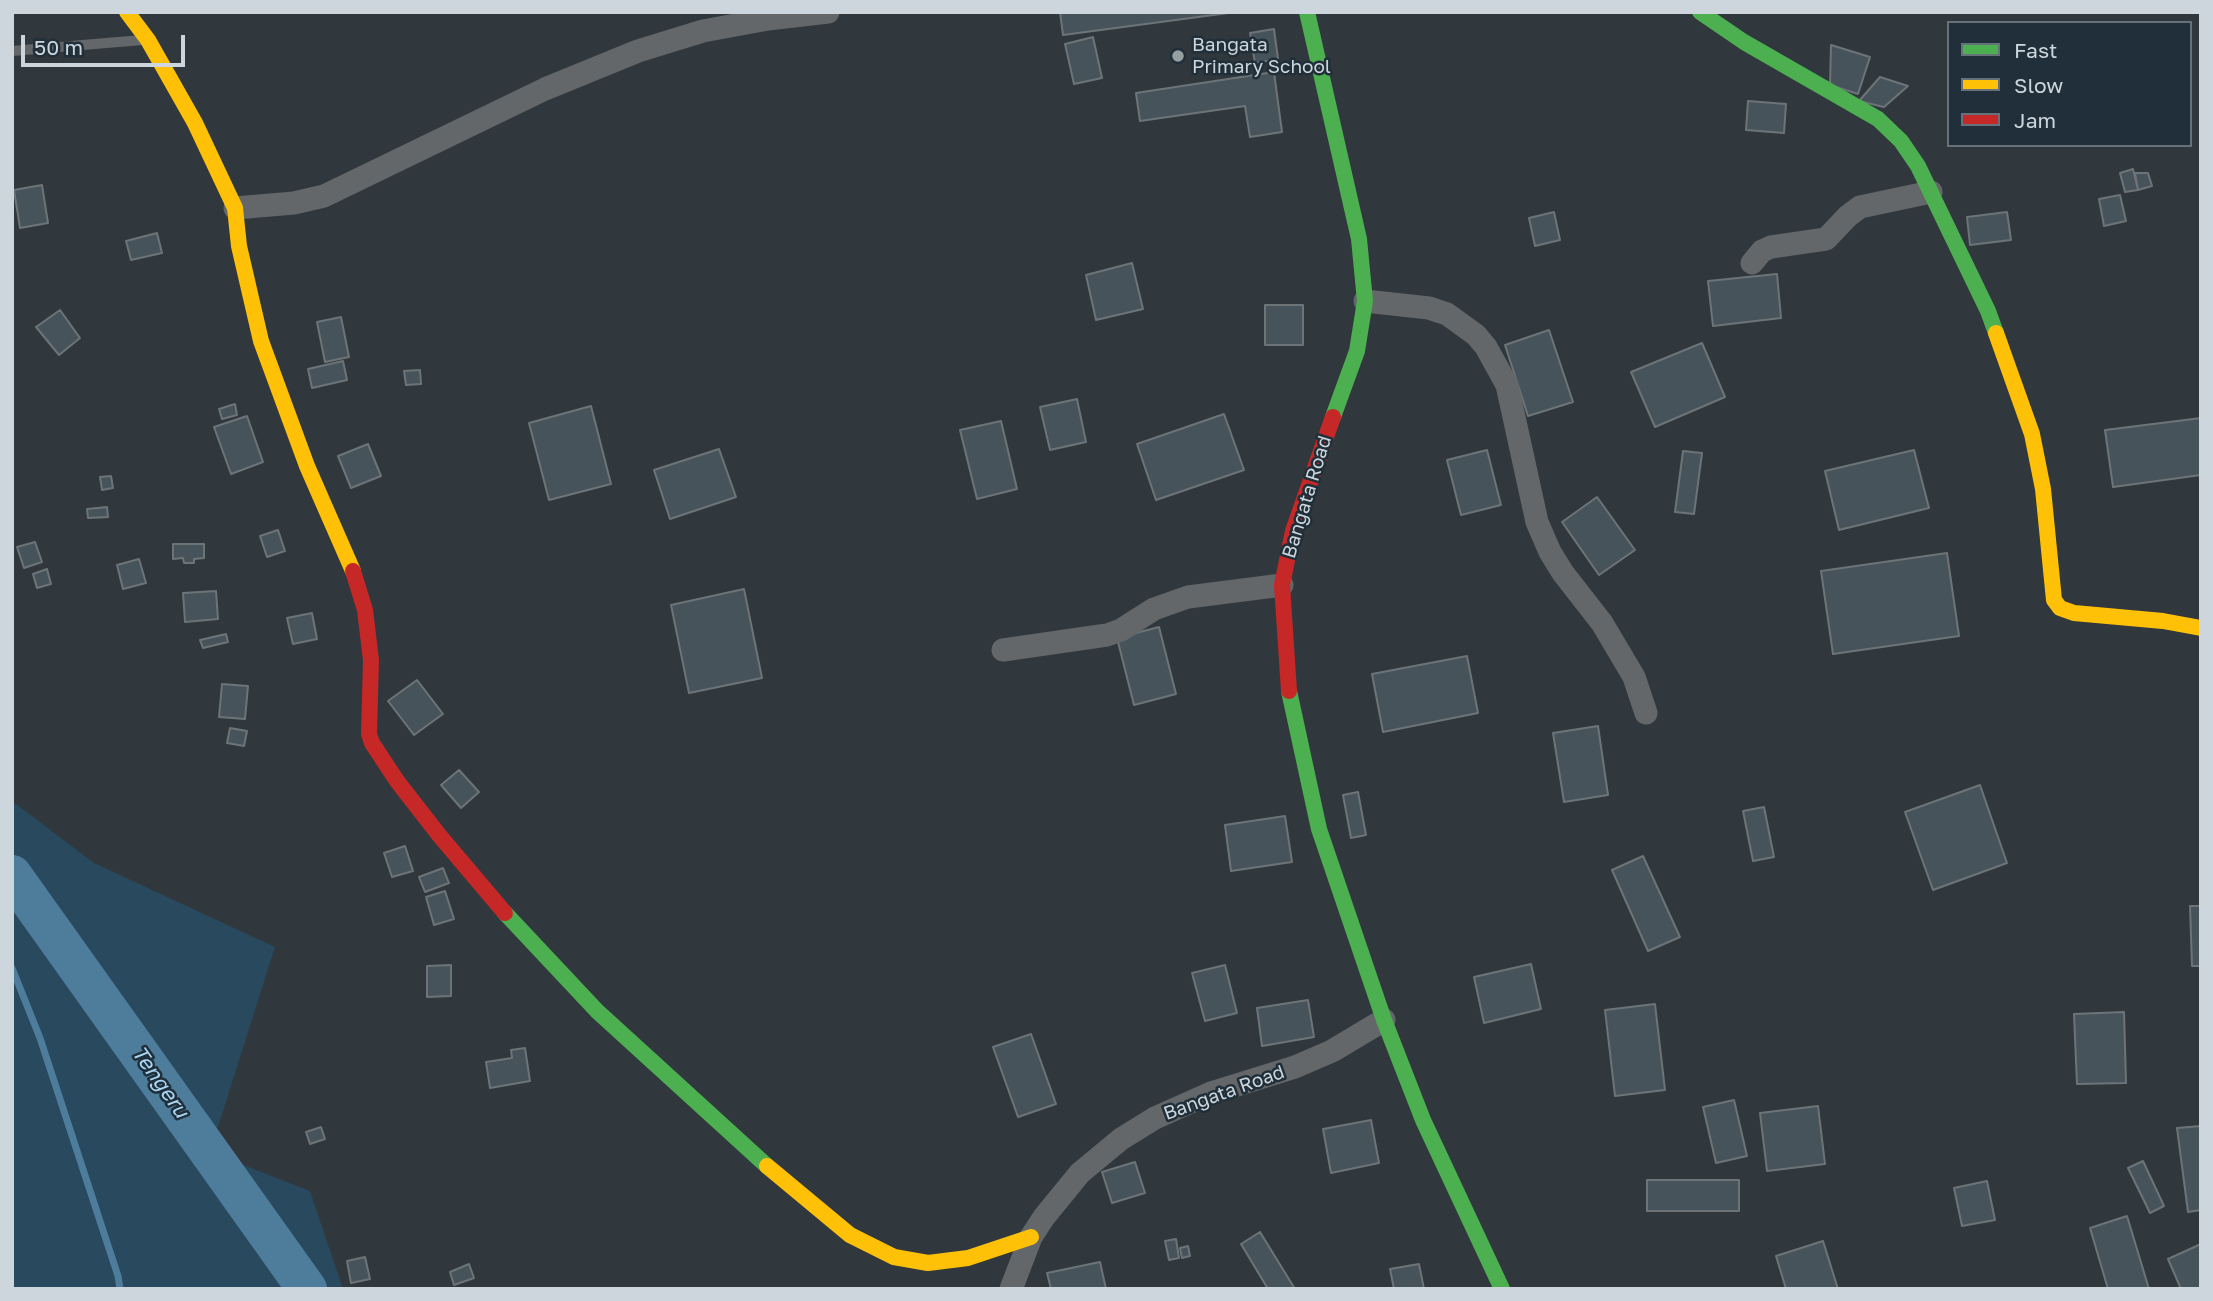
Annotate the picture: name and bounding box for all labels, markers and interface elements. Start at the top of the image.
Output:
scale bar [24,21,189,65]
legend [1947,21,2192,147]
text: 50 m [34,34,83,60]
place label: Bangata Primary School [1192,34,1331,78]
text: Fast [2014,37,2057,63]
marker: Bangata Primary School [1170,48,1186,64]
text: Slow [2014,72,2063,98]
text: Jam [2014,107,2056,133]
street label: Bangata Road [1278,433,1336,561]
water label: Tengeru [126,1041,194,1123]
street label: Bangata Road [1160,1061,1288,1125]

